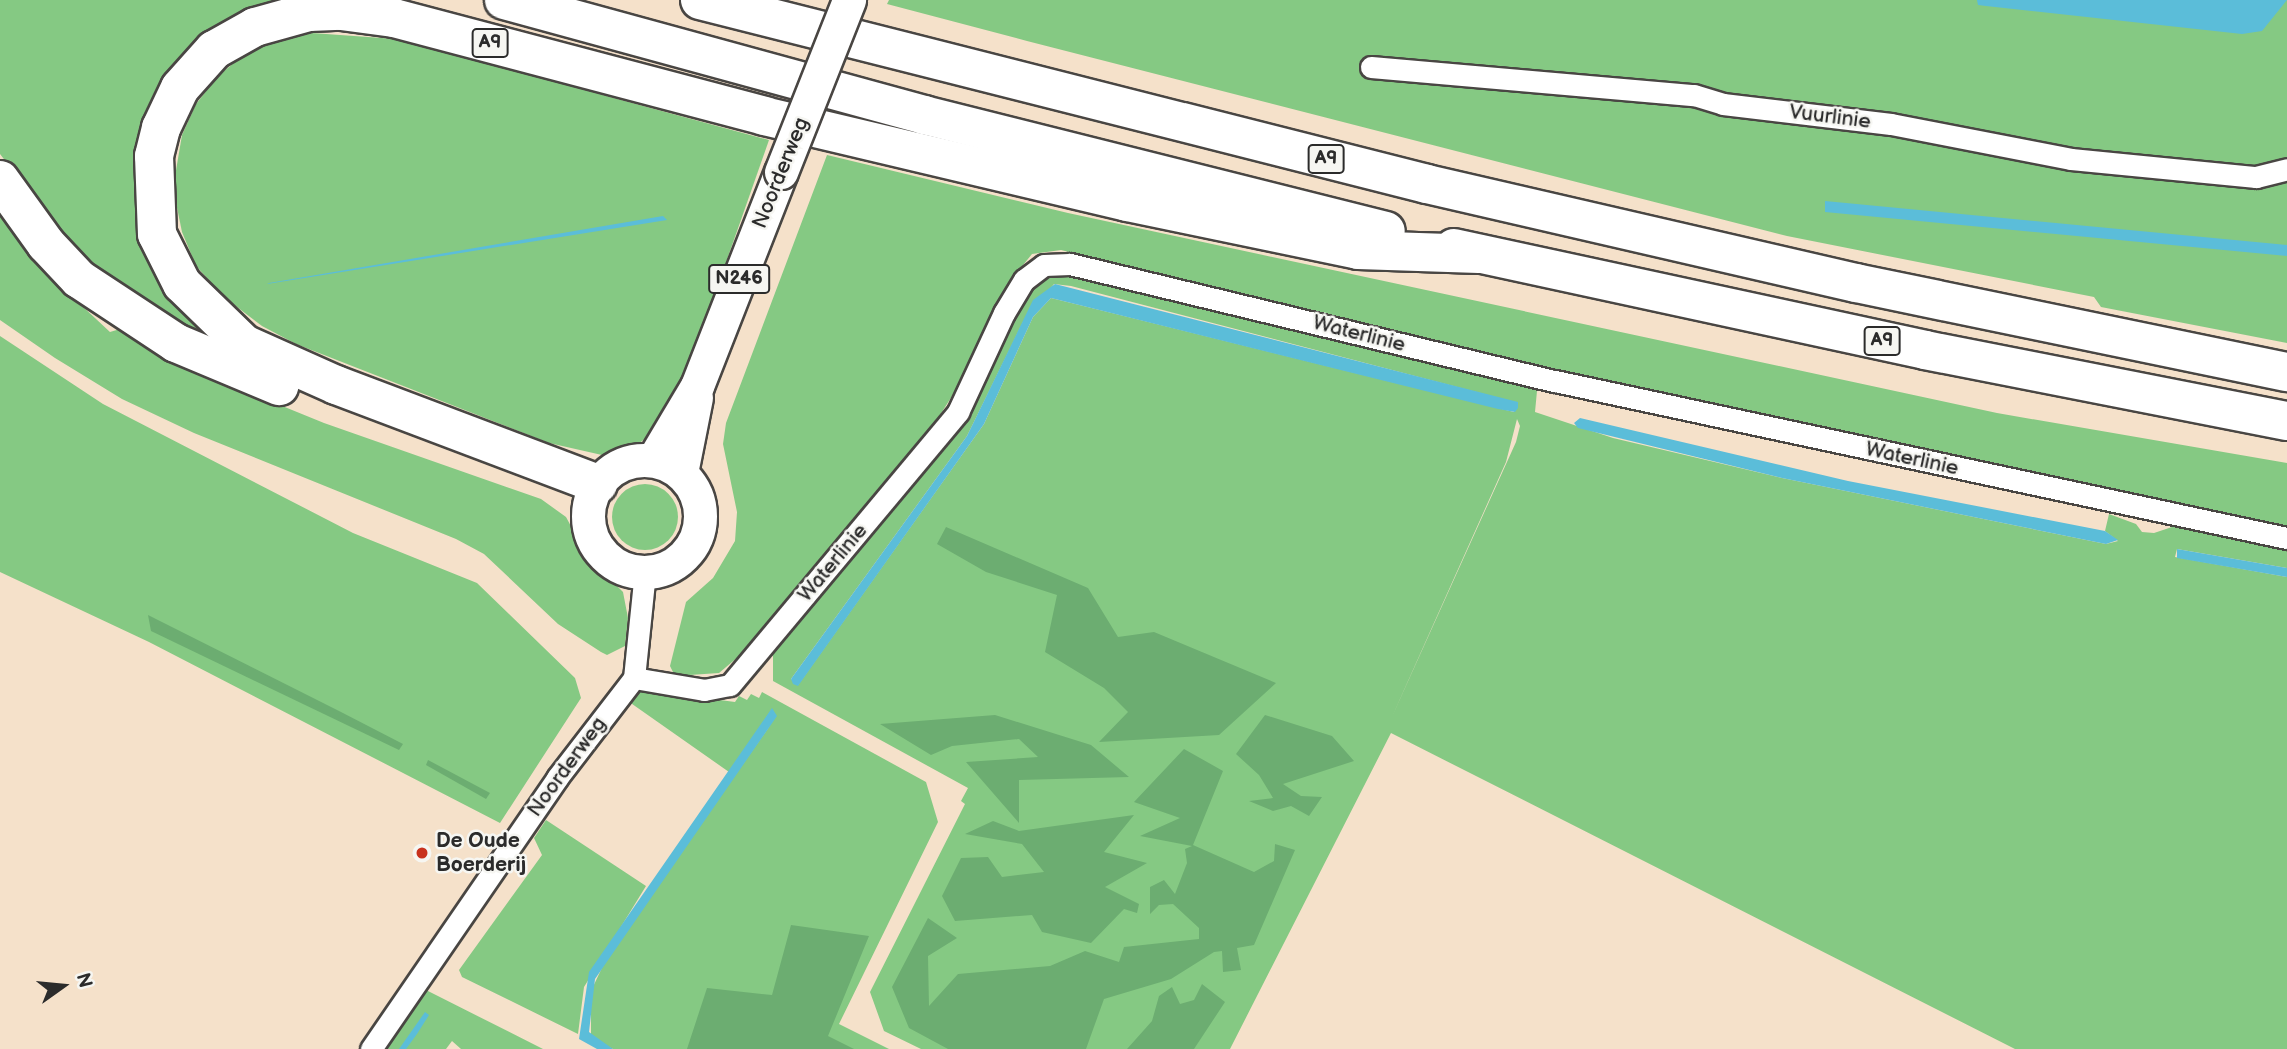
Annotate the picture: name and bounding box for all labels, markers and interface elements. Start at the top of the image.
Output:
road number: A9 [471,28,509,58]
street label: Vuurlinie [1788,100,1872,134]
street label: Noorderweg [747,114,815,232]
road number: A9 [1307,144,1345,174]
road number: N246 [708,264,770,294]
street label: Waterlinie [1310,310,1408,358]
road number: A9 [1863,326,1901,356]
street label: Waterlinie [1863,437,1961,481]
street label: Waterlinie [793,519,873,607]
street label: Noorderweg [522,712,612,822]
place label: De Oude Boerderij [436,828,526,878]
marker: De Oude Boerderij [414,845,430,861]
north arrow [28,951,98,1021]
text: N [71,971,97,990]

